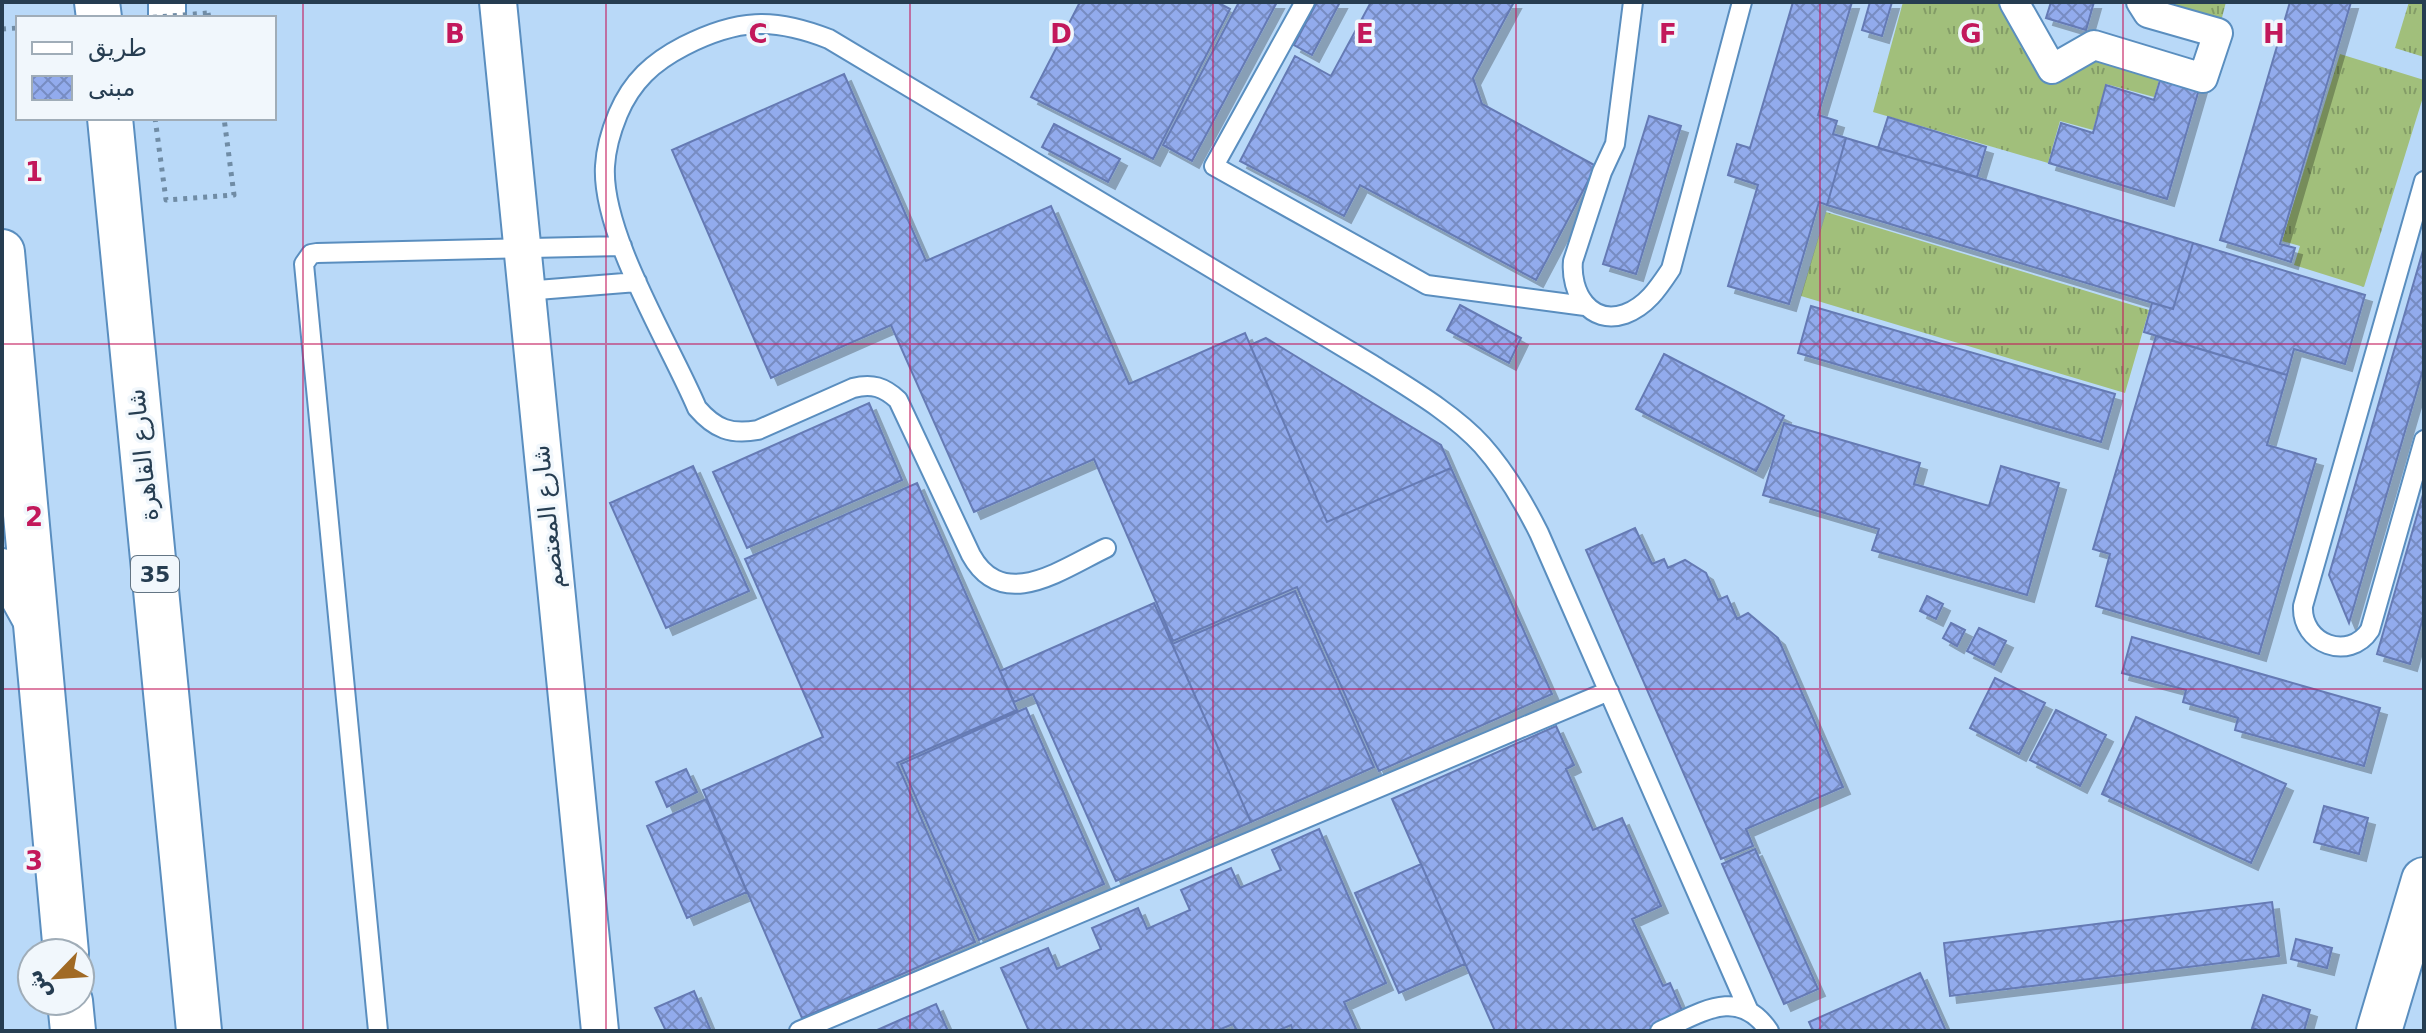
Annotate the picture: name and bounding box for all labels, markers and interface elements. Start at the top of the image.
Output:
legend [16,16,276,120]
text: B [445,19,465,49]
text: C [748,19,768,49]
text: D [1050,19,1072,49]
text: E [1356,19,1374,49]
text: F [1659,19,1677,49]
text: G [1960,19,1982,49]
text: H [2263,19,2285,49]
text: طريق [88,34,147,62]
text: مبنى [88,74,135,102]
text: 1 [25,157,43,187]
street label: شارع القاهرة [122,387,164,523]
street label: شارع المعتصم [527,444,569,590]
text: 2 [25,502,43,532]
road number: 35 [131,556,179,592]
text: 3 [25,846,43,876]
north arrow [16,937,96,1017]
text: ش [21,966,56,1004]

